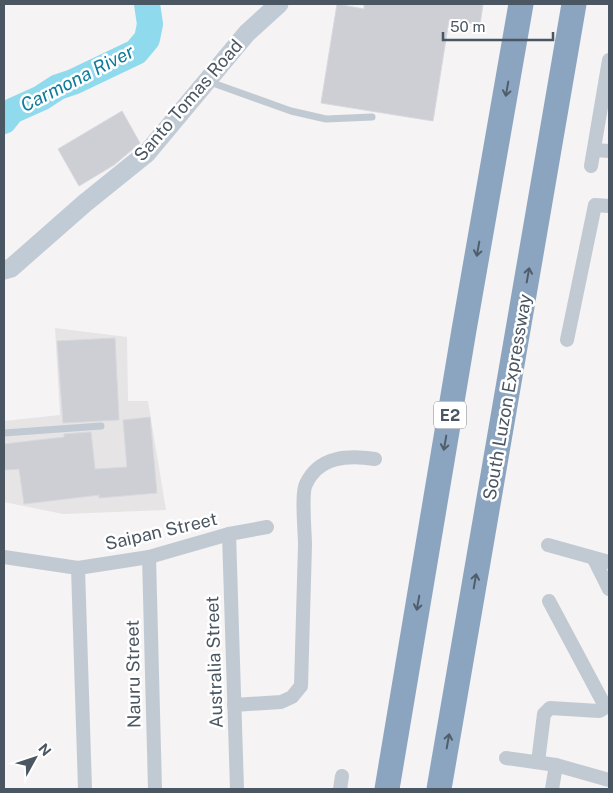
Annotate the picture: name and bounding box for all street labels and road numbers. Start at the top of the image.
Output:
street label: Santo Tomas Road [129,35,247,165]
street label: South Luzon Expressway [479,292,536,502]
road number: E2 [434,402,466,428]
street label: Saipan Street [103,508,219,554]
street label: Australia Street [201,595,227,729]
street label: Nauru Street [122,620,144,728]

